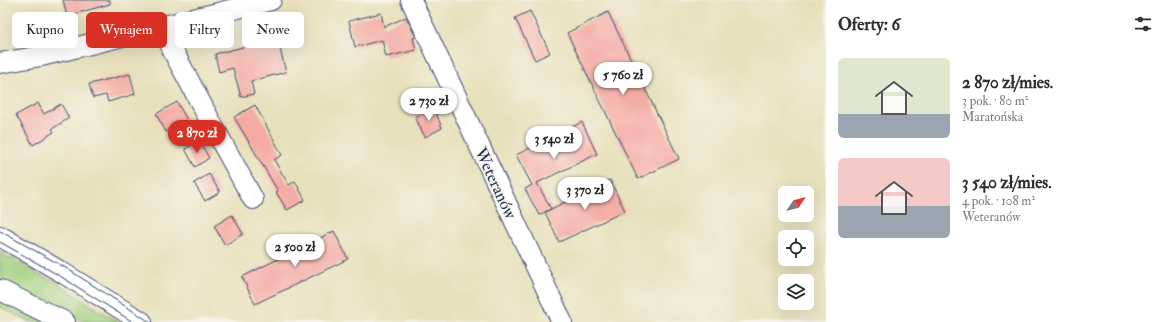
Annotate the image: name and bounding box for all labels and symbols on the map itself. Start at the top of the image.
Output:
pin: 5 760 zł [582,62,664,96]
pin: 2 730 zł [388,88,470,122]
pin: 2 870 zł [156,120,238,154]
pin: 3 540 zł [513,126,595,160]
street label: Weteranów [470,143,521,223]
pin: 3 370 zł [544,177,626,211]
north arrow [778,186,814,222]
pin: 2 500 zł [254,234,336,268]

